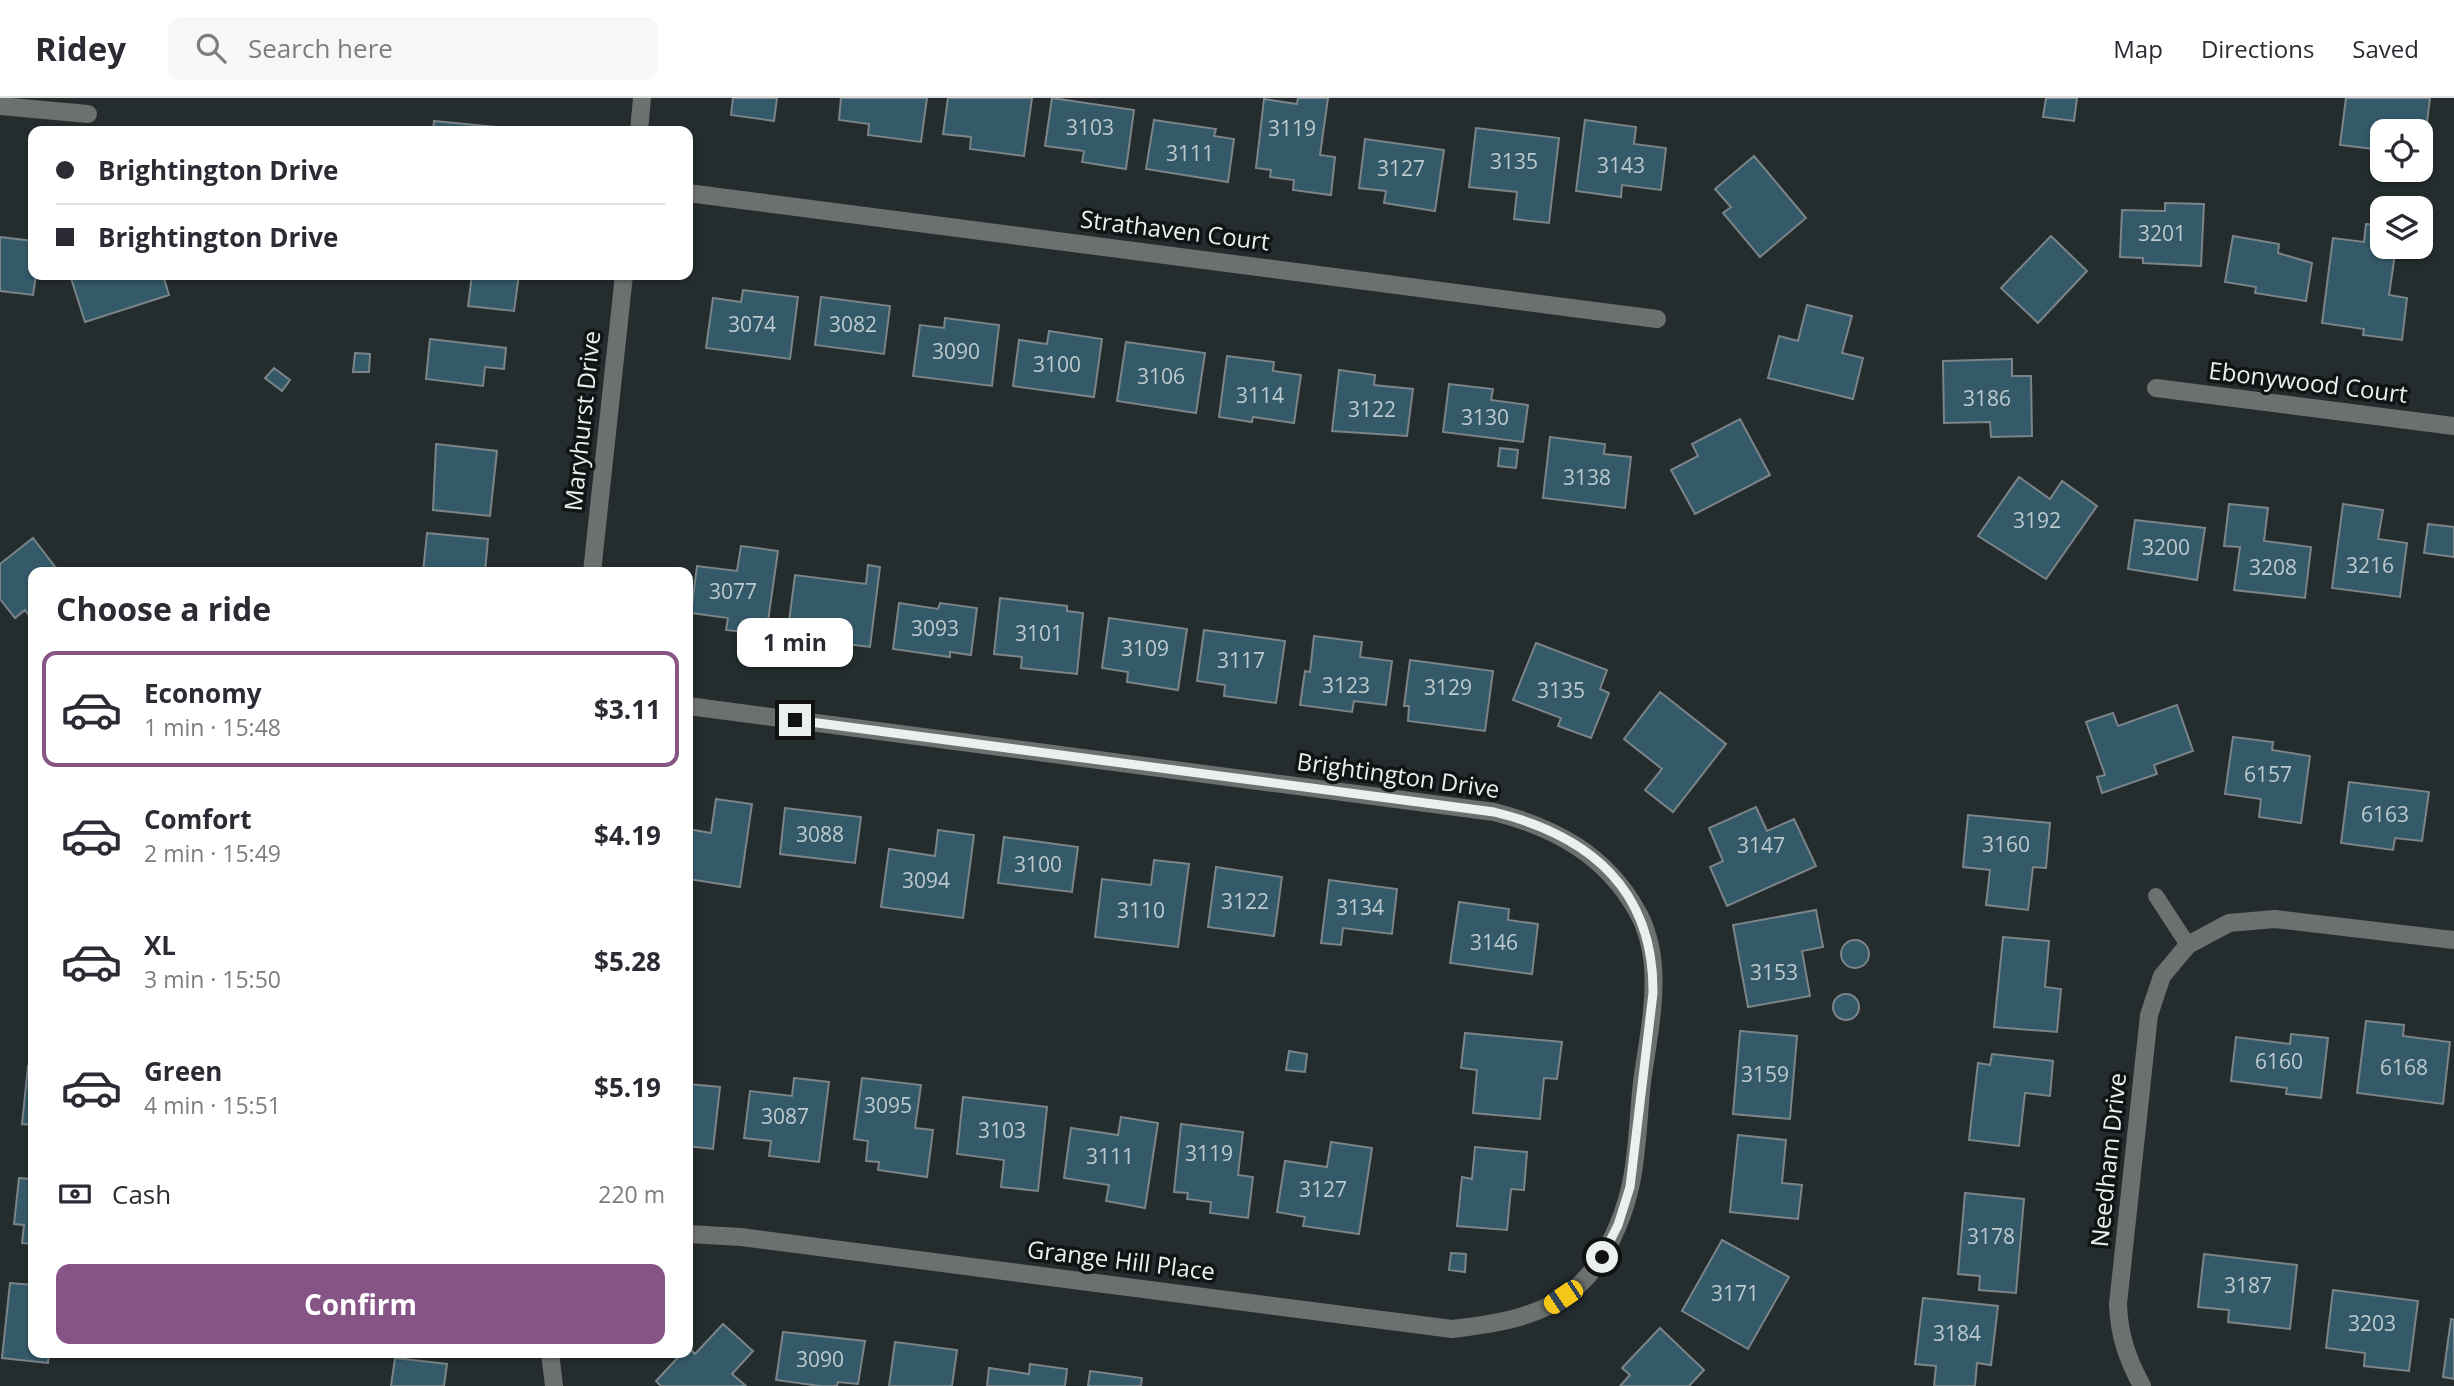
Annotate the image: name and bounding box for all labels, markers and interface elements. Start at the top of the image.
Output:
search box [168,17,658,80]
text: Ridey [35,26,126,71]
icon: search [192,29,230,67]
text: Search here [248,30,393,66]
text: Map [2113,32,2163,65]
text: Directions [2201,32,2314,65]
text: Saved [2352,32,2419,65]
house number: 3103 [1066,113,1114,141]
house number: 3119 [1268,114,1316,142]
map controls [2370,119,2433,259]
button: locate [2370,119,2433,182]
house number: 3111 [1166,139,1214,167]
house number: 3135 [1490,147,1538,175]
house number: 3143 [1597,151,1645,179]
text: Brightington Drive [98,152,338,188]
house number: 3127 [1377,154,1425,182]
button: layers [2370,196,2433,259]
street label: Strathaven Court [1079,202,1272,257]
text: Brightington Drive [98,219,338,255]
house number: 3201 [2138,219,2186,247]
house number: 3074 [728,310,776,338]
house number: 3082 [829,310,877,338]
street label: Maryhurst Drive [556,329,607,513]
house number: 3090 [932,337,980,365]
house number: 3100 [1033,350,1081,378]
street label: Ebonywood Court [2207,353,2410,410]
house number: 3106 [1137,362,1185,390]
house number: 3114 [1236,381,1284,409]
house number: 3186 [1963,384,2011,412]
house number: 3122 [1348,395,1396,423]
house number: 3130 [1461,403,1509,431]
house number: 3138 [1563,463,1611,491]
house number: 3192 [2013,506,2061,534]
house number: 3200 [2142,533,2190,561]
house number: 3216 [2346,551,2394,579]
house number: 3208 [2249,553,2297,581]
house number: 3077 [709,577,757,605]
text: Choose a ride [56,587,271,630]
house number: 3093 [911,614,959,642]
callout: 1 min [737,618,853,668]
house number: 3101 [1015,619,1063,647]
text: 1 min [763,626,827,658]
house number: 3109 [1121,634,1169,662]
house number: 3117 [1217,646,1265,674]
house number: 3123 [1322,671,1370,699]
house number: 3129 [1424,673,1472,701]
text: Economy [144,675,262,711]
house number: 3135 [1537,676,1585,704]
icon: car [60,678,123,741]
text: $3.11 [594,691,661,727]
route end [779,704,811,736]
text: 1 min · 15:48 [144,711,281,743]
street label: Brightington Drive [1295,744,1502,805]
house number: 6157 [2244,760,2292,788]
house number: 6163 [2361,800,2409,828]
text: Comfort [144,801,251,837]
icon: car [60,804,123,867]
text: $4.19 [594,817,661,853]
house number: 3088 [796,820,844,848]
house number: 3160 [1982,830,2030,858]
house number: 3147 [1737,831,1785,859]
text: 2 min · 15:49 [144,837,281,869]
house number: 3100 [1014,850,1062,878]
house number: 3094 [902,866,950,894]
house number: 3122 [1221,887,1269,915]
house number: 3134 [1336,893,1384,921]
house number: 3110 [1117,896,1165,924]
text: XL [144,927,176,963]
house number: 3146 [1470,928,1518,956]
icon: car [60,930,123,993]
text: $5.28 [594,943,661,979]
house number: 3153 [1750,958,1798,986]
text: 3 min · 15:50 [144,963,281,995]
house number: 6160 [2255,1047,2303,1075]
text: Green [144,1053,222,1089]
house number: 6168 [2380,1053,2428,1081]
icon: car [60,1056,123,1119]
house number: 3159 [1741,1060,1789,1088]
text: $5.19 [594,1069,661,1105]
street label: Needham Drive [2082,1071,2133,1249]
text: 4 min · 15:51 [144,1089,281,1121]
house number: 3095 [864,1091,912,1119]
house number: 3087 [761,1102,809,1130]
house number: 3103 [978,1116,1026,1144]
house number: 3119 [1185,1139,1233,1167]
house number: 3111 [1086,1142,1134,1170]
icon: cash [56,1175,94,1213]
house number: 3127 [1299,1175,1347,1203]
text: Cash [112,1176,171,1212]
text: 220 m [598,1178,665,1210]
house number: 3178 [1967,1222,2015,1250]
street label: Grange Hill Place [1025,1232,1217,1287]
route start [1586,1241,1618,1273]
button: Confirm [56,1264,665,1344]
house number: 3187 [2224,1271,2272,1299]
car [1540,1277,1587,1317]
house number: 3171 [1711,1279,1759,1307]
house number: 3203 [2348,1309,2396,1337]
house number: 3184 [1933,1319,1981,1347]
house number: 3090 [796,1345,844,1373]

